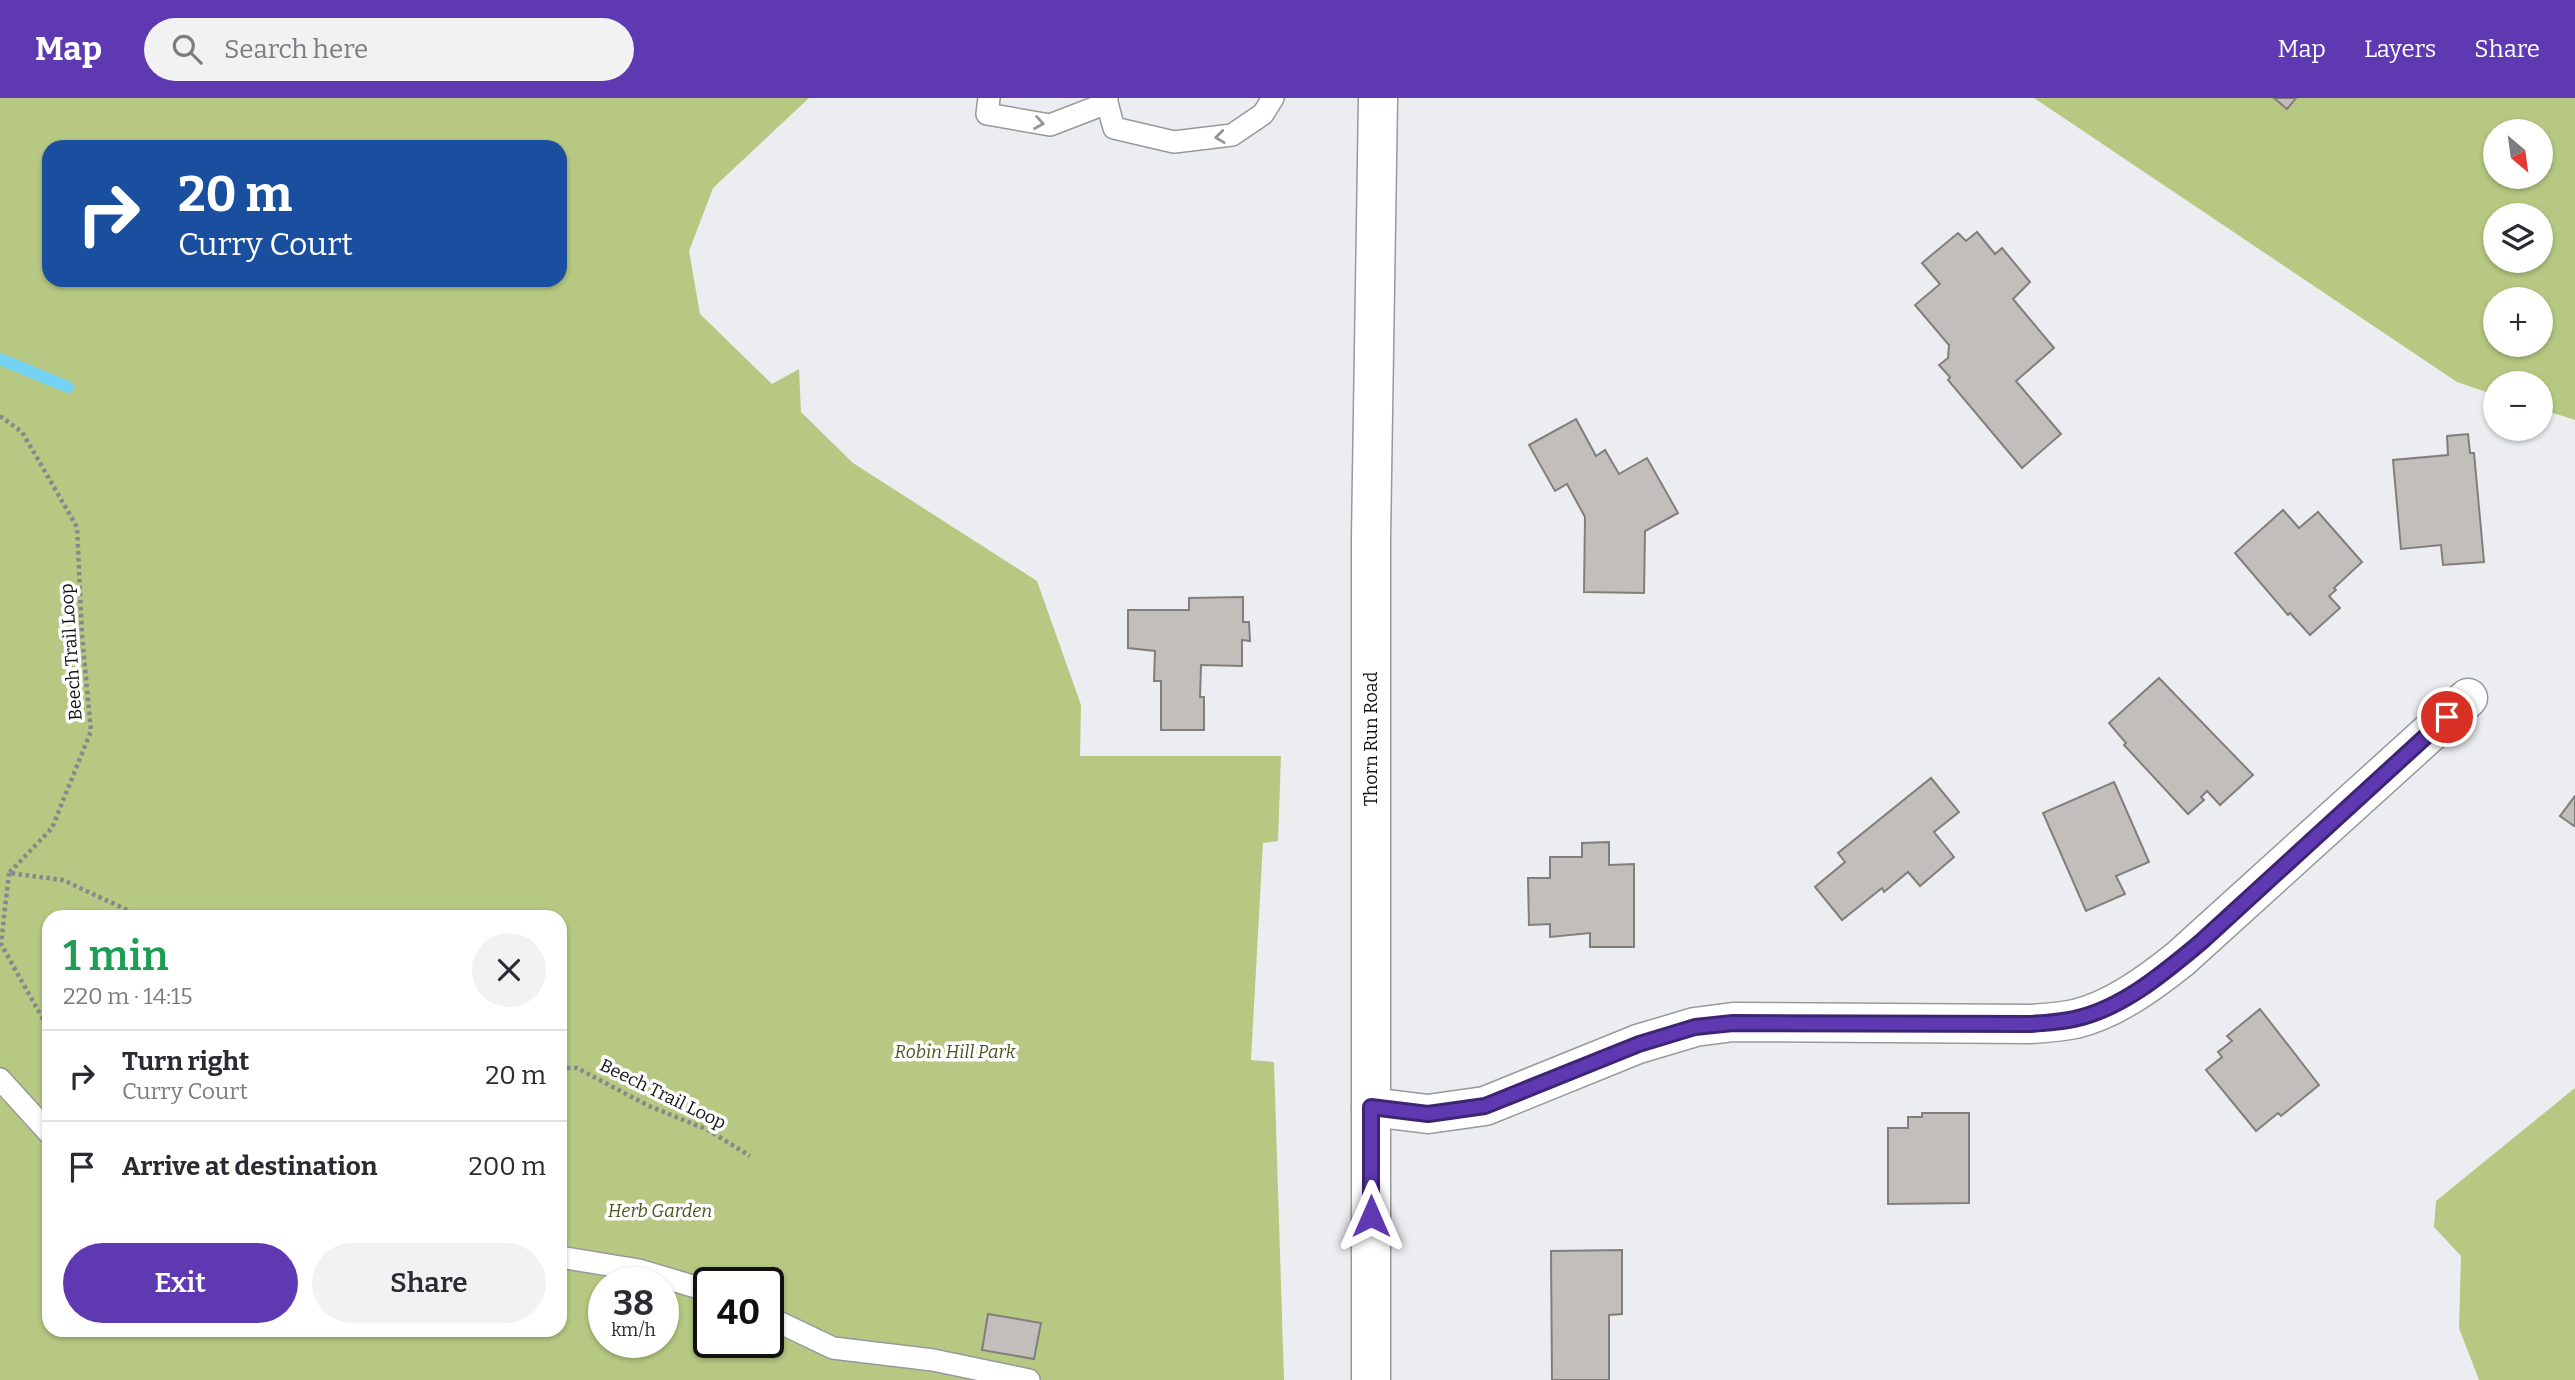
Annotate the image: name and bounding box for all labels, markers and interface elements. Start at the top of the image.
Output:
search box [144,18,634,81]
text: Map [35,29,102,69]
icon: search [168,30,206,68]
text: Search here [224,34,368,65]
text: Map [2278,35,2326,63]
text: Layers [2364,35,2436,63]
text: Share [2474,35,2540,63]
one-way arrow [1033,115,1045,130]
north arrow [2483,119,2553,189]
map controls [2483,119,2553,441]
one-way arrow [1215,129,1226,144]
text: 20 m [178,165,292,224]
icon: right [63,168,154,259]
button: layers [2483,203,2553,273]
text: Curry Court [178,225,353,263]
button: + [2483,287,2553,357]
button: − [2483,371,2553,441]
street label: Beech Trail Loop [55,583,87,721]
street label: Thorn Run Road [1360,671,1382,806]
pin [2417,687,2477,747]
icon: arrive [2428,698,2466,736]
text: 1 min [63,931,169,981]
button: close [472,933,546,1007]
text: 220 m · 14:15 [63,982,193,1010]
park label: Robin Hill Park [895,1041,1016,1063]
text: Turn right [122,1046,249,1077]
street label: Beech Trail Loop [596,1054,730,1134]
icon: right [63,1057,101,1095]
text: 20 m [485,1060,546,1091]
text: Curry Court [122,1077,248,1105]
icon: arrive [63,1148,101,1186]
text: Arrive at destination [122,1151,377,1182]
text: 200 m [469,1151,546,1182]
position arrow [1334,1179,1408,1253]
park label: Herb Garden [608,1200,712,1222]
button: Exit [63,1243,298,1323]
button: Share [312,1243,546,1323]
speed limit sign: 40 [693,1267,784,1358]
text: 38 [613,1282,654,1324]
text: km/h [611,1319,656,1341]

